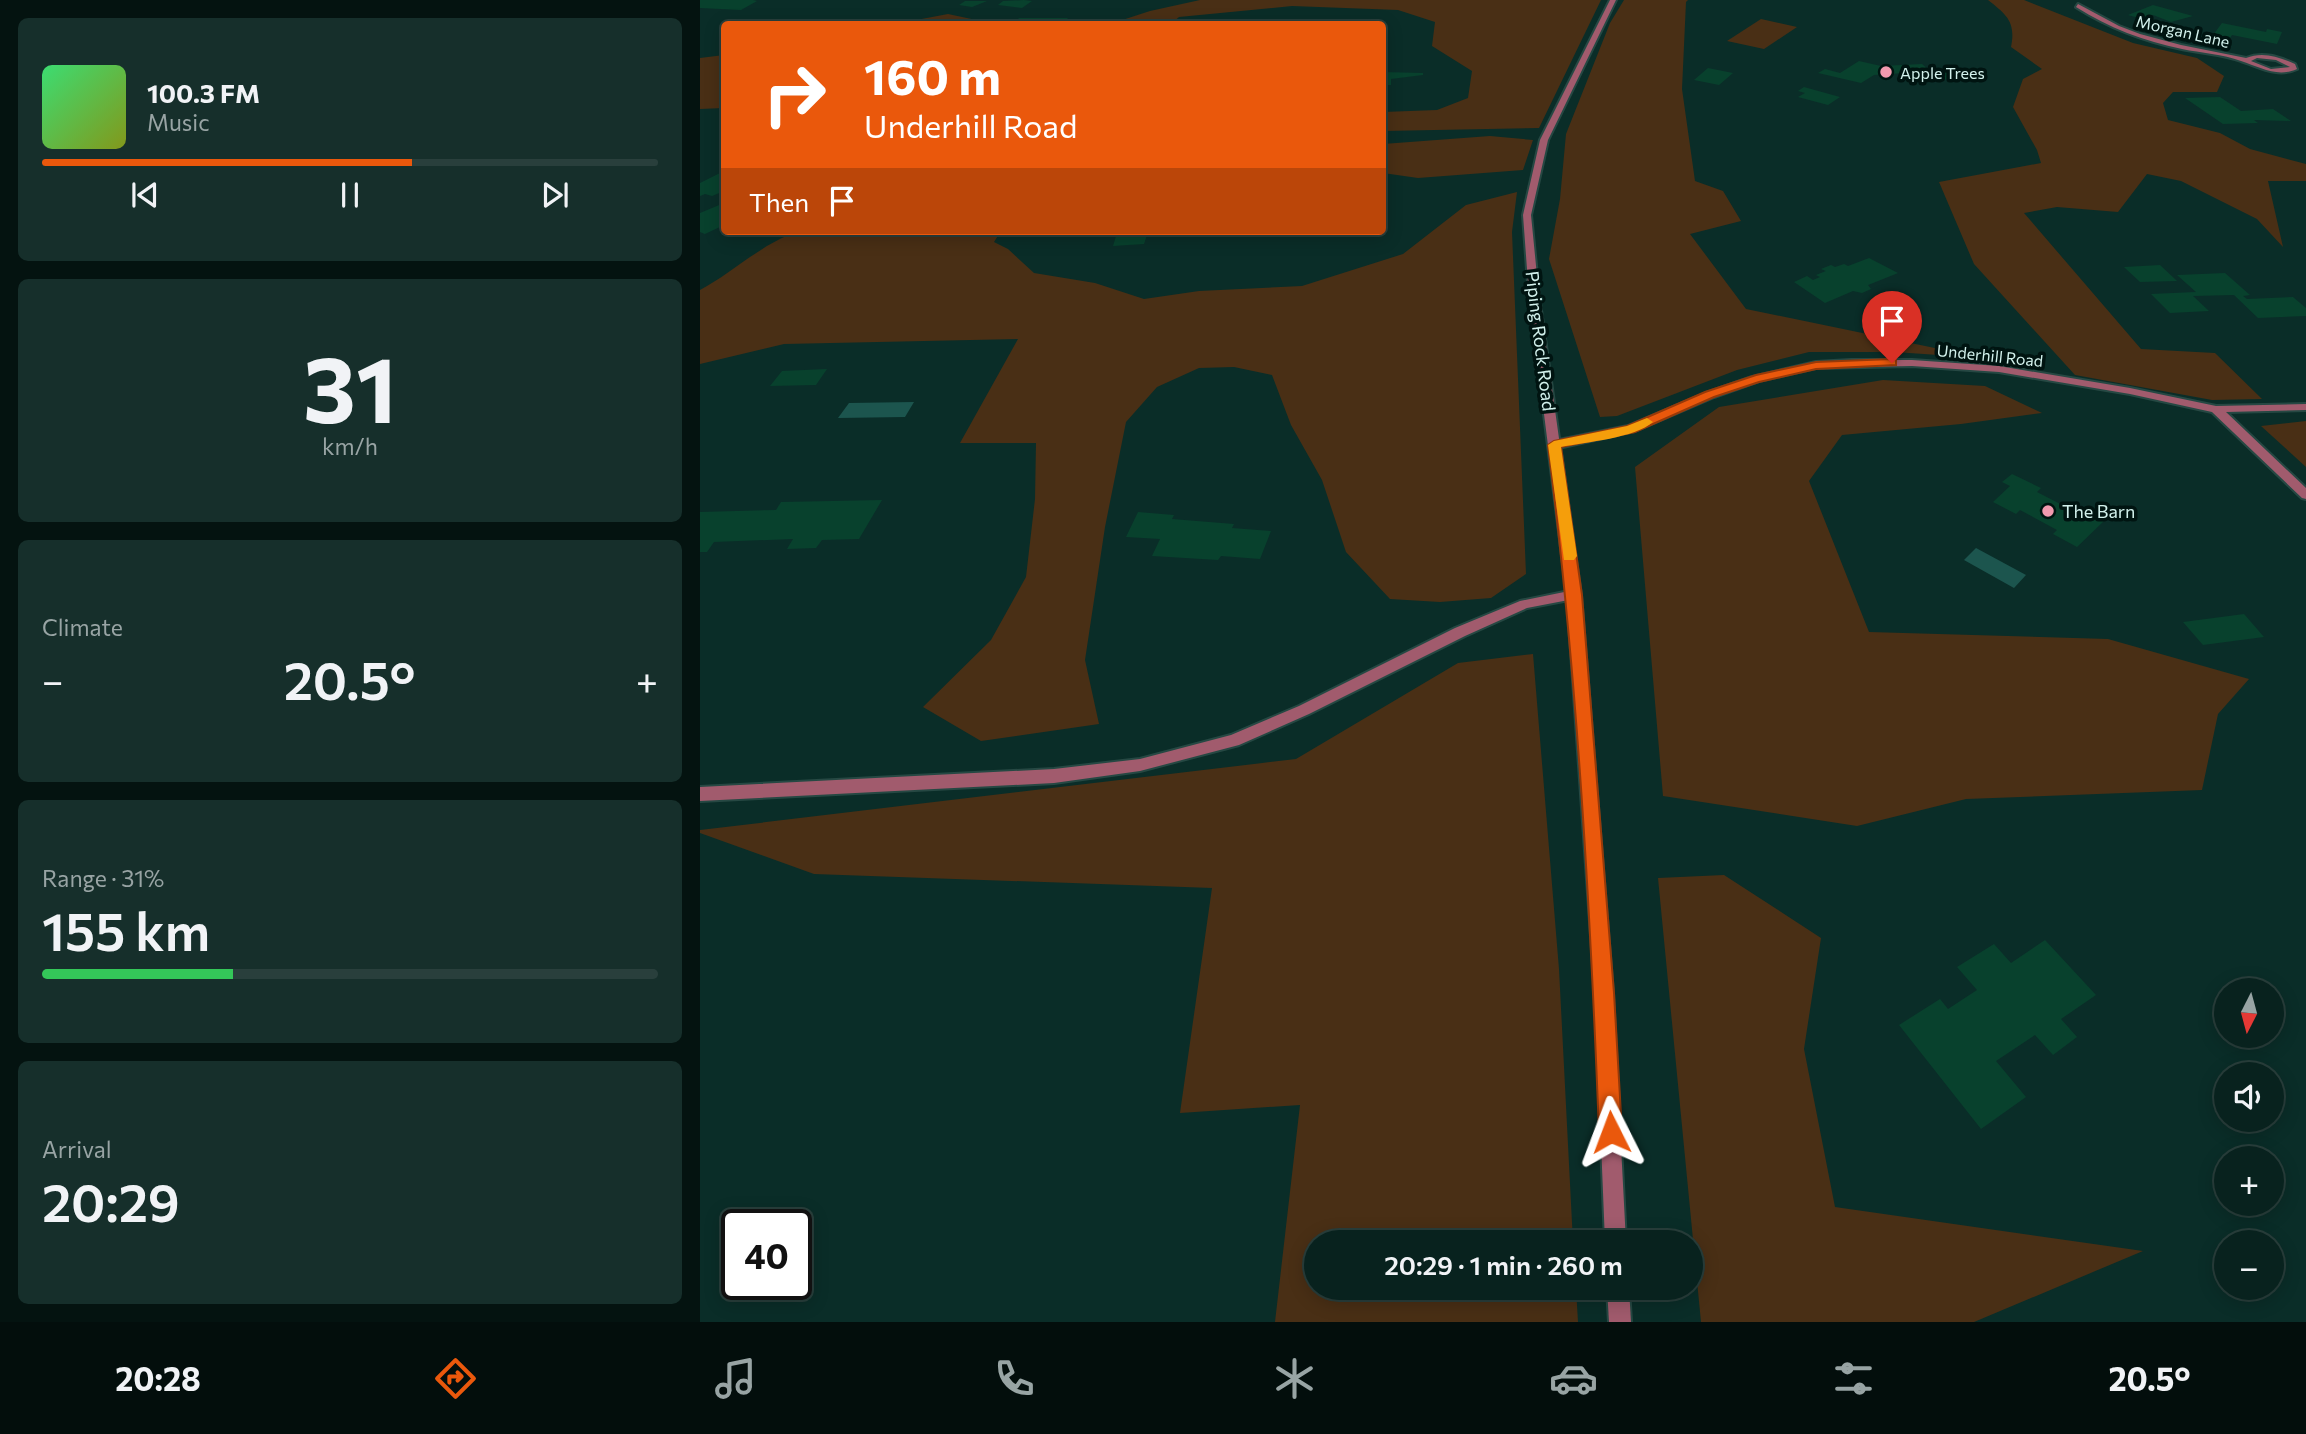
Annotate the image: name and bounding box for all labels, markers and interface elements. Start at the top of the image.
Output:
street label: Morgan Lane [2134,11,2232,51]
text: 160 m [864,45,1001,105]
icon: right [749,49,840,140]
place label: Apple Trees [1900,63,1985,82]
marker: Apple Trees [1878,64,1894,80]
text: 100.3 FM [147,77,260,108]
text: Underhill Road [864,105,1078,145]
text: Music [147,108,210,136]
icon: previous [126,176,164,214]
icon: pause [331,176,369,214]
icon: next [536,176,574,214]
icon: arrive [823,182,861,220]
text: Then [749,186,809,217]
street label: Piping Rock Road [1521,270,1561,412]
pin [1862,291,1922,363]
icon: arrive [1873,302,1911,340]
text: 31 [303,330,397,442]
street label: Underhill Road [1936,340,2044,370]
text: km/h [322,432,378,460]
place label: The Barn [2062,500,2135,522]
marker: The Barn [2040,503,2056,519]
text: Climate [42,613,123,641]
text: 20.5° [284,647,415,711]
text: − [42,656,64,703]
text: + [636,656,658,703]
text: Range · 31% [42,864,164,892]
text: 155 km [42,898,210,962]
north arrow [2214,978,2284,1048]
map controls [2214,978,2284,1300]
button: sound [2214,1062,2284,1132]
position arrow [1574,1095,1648,1169]
text: Arrival [42,1135,112,1163]
button: + [2214,1146,2284,1216]
text: 20:29 [42,1169,180,1233]
speed limit sign: 40 [721,1209,812,1300]
button: − [2214,1230,2284,1300]
text: 20:29 · 1 min · 260 m [1384,1249,1623,1280]
icon: directions [431,1354,480,1403]
icon: music [711,1354,760,1403]
icon: phone [990,1354,1039,1403]
icon: climate [1270,1354,1319,1403]
icon: car [1549,1354,1598,1403]
icon: filters [1829,1354,1878,1403]
text: 20:28 [115,1358,201,1398]
text: 20.5° [2109,1358,2191,1398]

